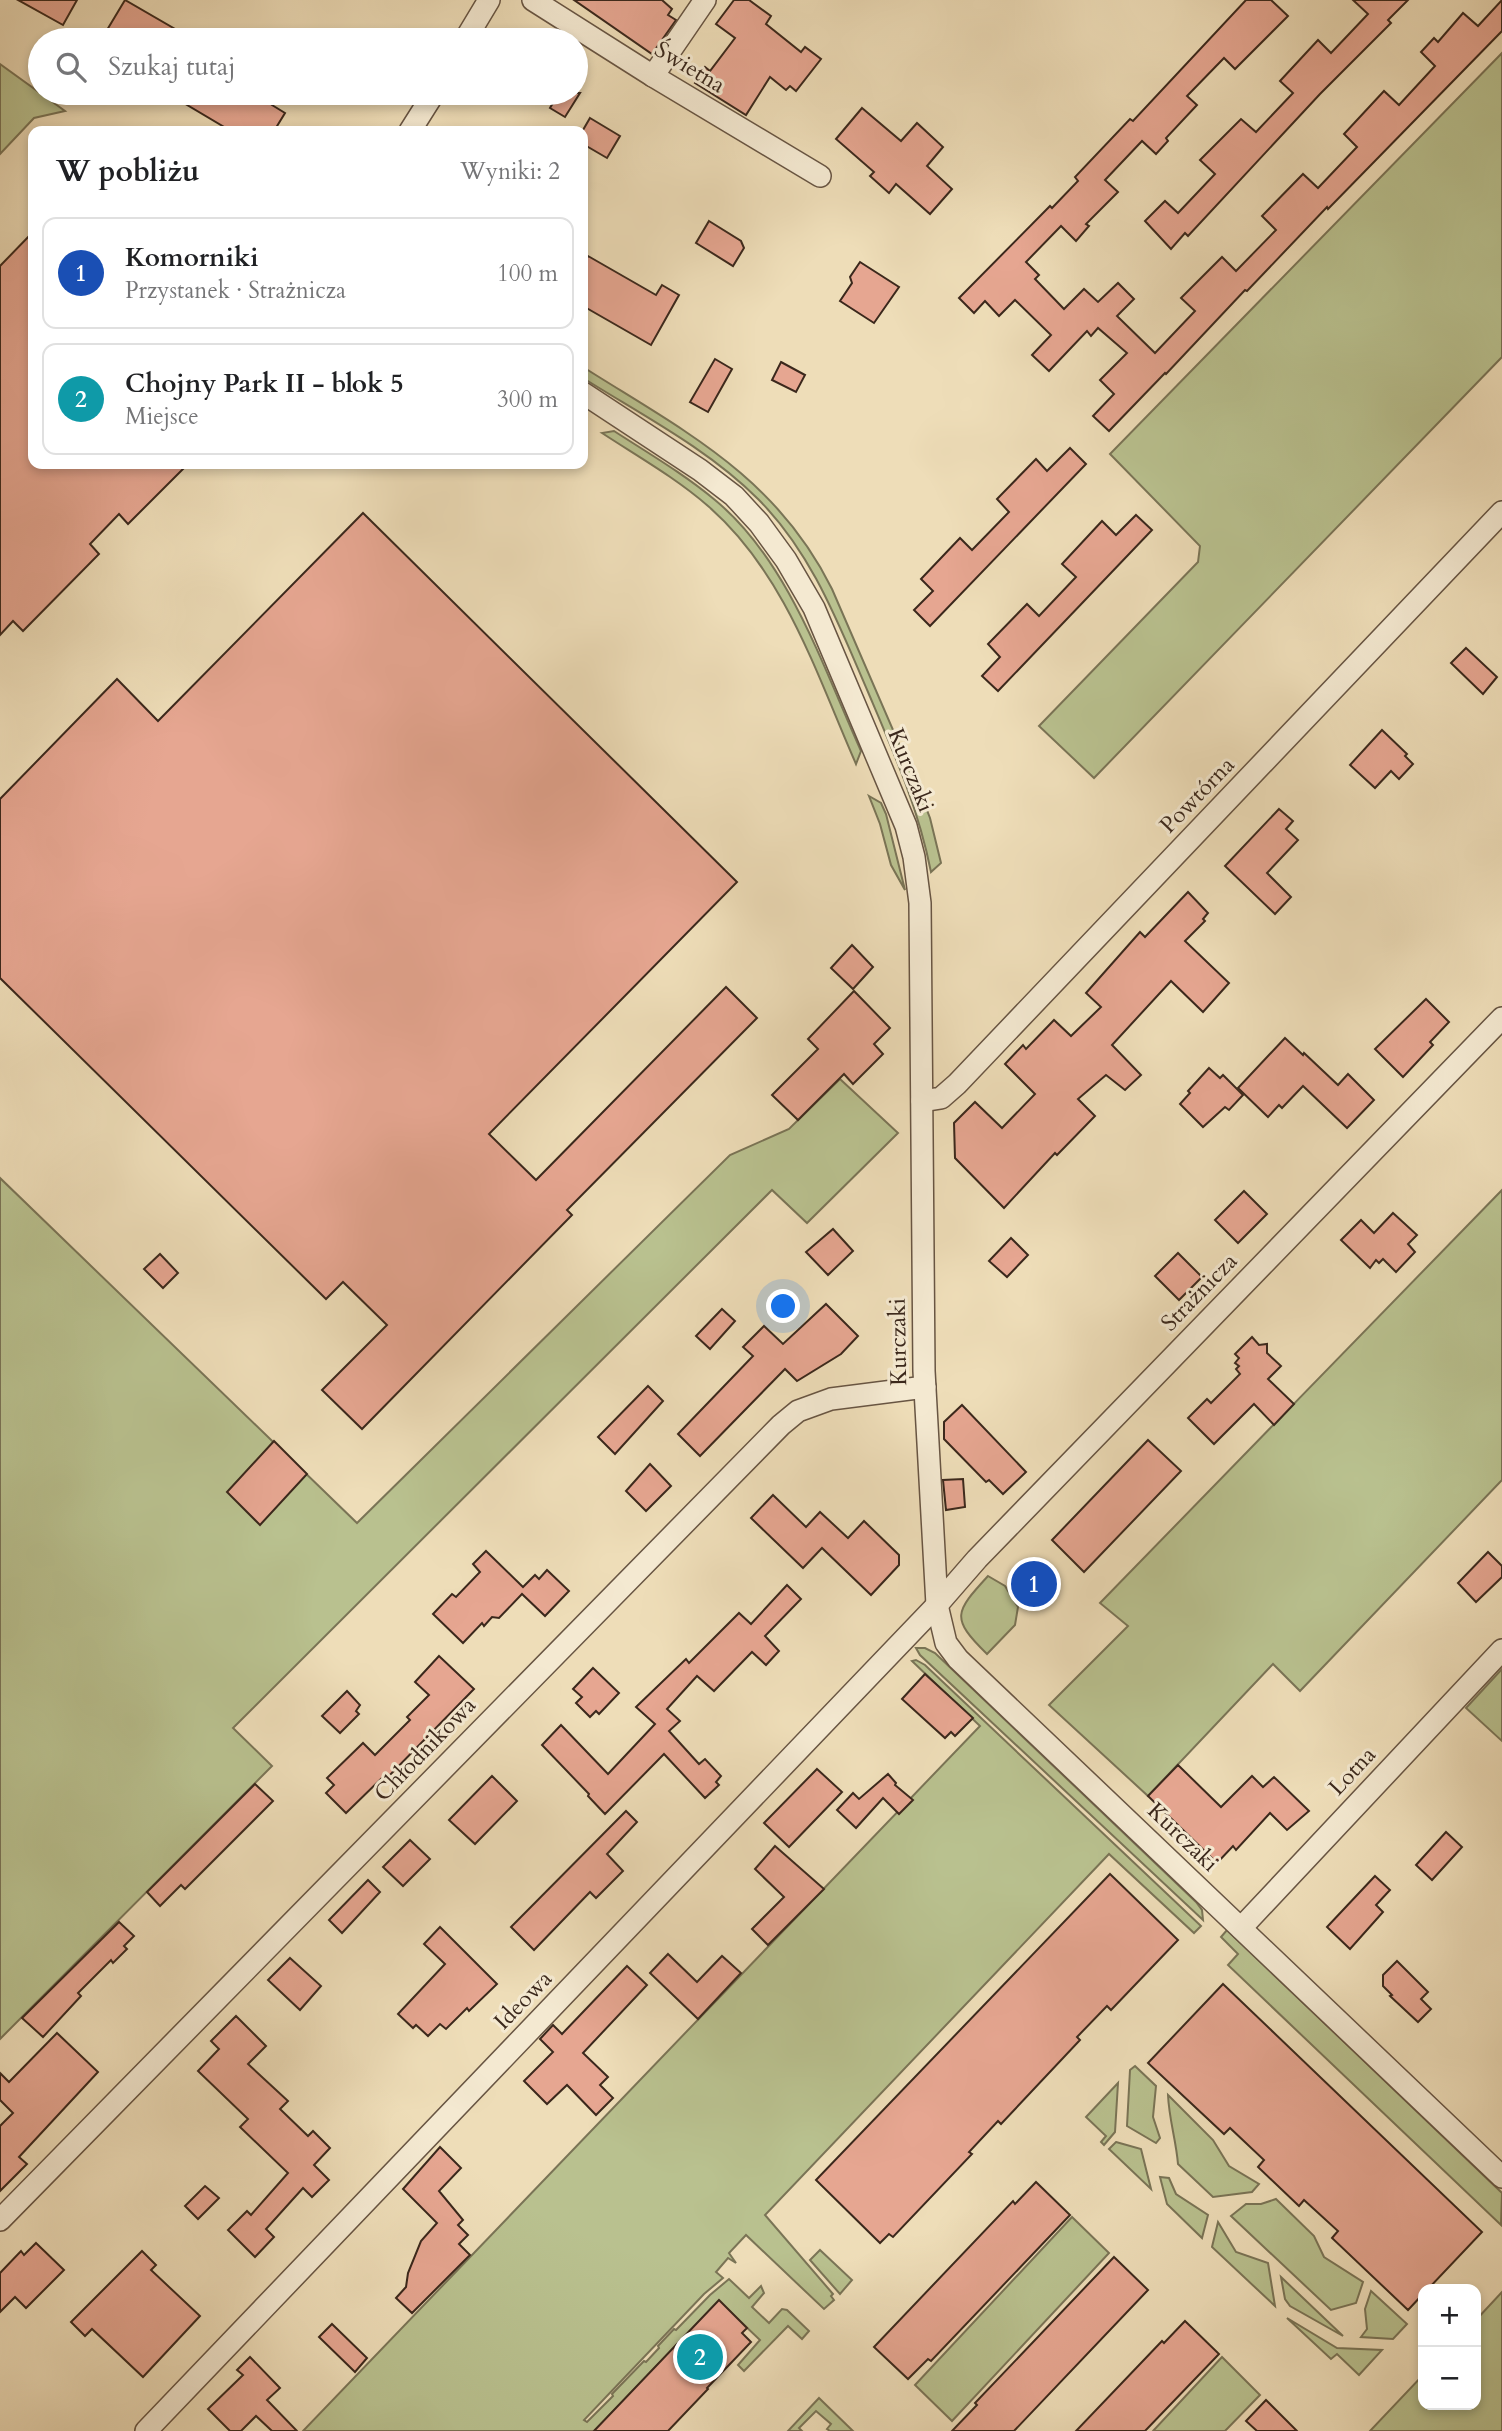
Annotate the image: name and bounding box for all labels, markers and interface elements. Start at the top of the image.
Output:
search box [28,28,588,105]
street label: Świetna [649,33,732,100]
icon: search [52,48,90,86]
text: Szukaj tutaj [108,49,236,84]
text: W pobliżu [56,151,200,192]
text: Wyniki: 2 [460,156,560,187]
text: Komorniki [125,240,259,275]
text: 1 [75,258,87,289]
text: 100 m [497,258,558,289]
text: Przystanek · Strażnicza [125,275,346,306]
text: Chojny Park II - blok 5 [125,366,403,401]
text: 2 [75,384,87,415]
text: 300 m [497,384,558,415]
text: Miejsce [125,401,199,432]
street label: Kurczaki [880,724,942,816]
street label: Powtórna [1153,750,1241,840]
street label: Strażnicza [1154,1246,1244,1338]
your location [766,1289,800,1323]
street label: Kurczaki [882,1298,914,1386]
pin: 1 [1011,1558,1057,1610]
street label: Chłodnikowa [367,1690,483,1808]
street label: Lotna [1321,1740,1383,1802]
street label: Kurczaki [1141,1795,1225,1879]
street label: Ideowa [487,1964,559,2036]
map controls [1418,2284,1481,2410]
button: + [1418,2284,1481,2347]
pin: 2 [677,2331,723,2383]
button: − [1418,2347,1481,2410]

